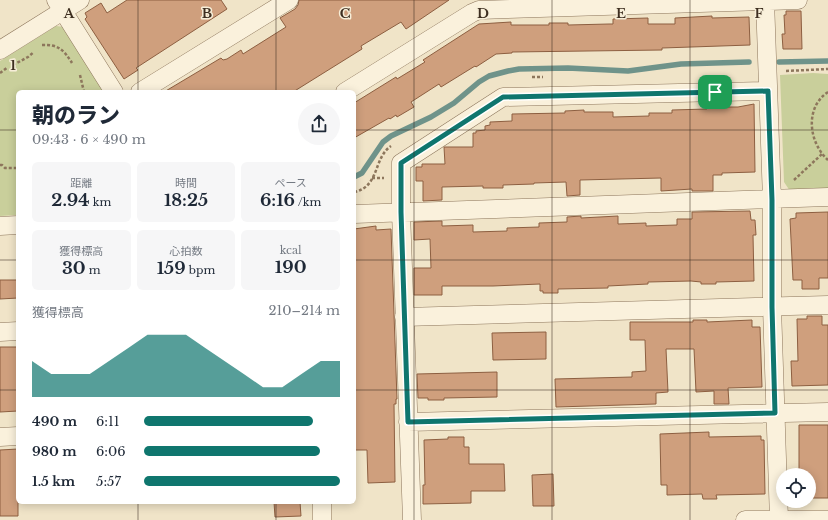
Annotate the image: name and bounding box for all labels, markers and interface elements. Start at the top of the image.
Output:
text: A [63,5,75,22]
text: B [202,5,212,22]
text: C [340,5,351,22]
text: D [477,5,489,22]
text: E [616,5,626,22]
text: F [755,5,764,22]
text: 1 [10,57,16,74]
pin [698,75,732,109]
icon: arrive [704,81,726,103]
text: 朝のラン [32,102,120,129]
button: share [298,103,340,145]
text: 09:43 · 6 × 490 m [32,131,146,148]
text: 距離 [70,176,92,190]
text: 時間 [175,176,197,190]
text: ペース [274,176,307,190]
text: 2.94 [51,190,90,211]
text: 18:25 [164,190,208,211]
text: 6:16 [260,190,295,211]
text: km [90,195,111,209]
text: /km [295,195,321,209]
text: kcal [280,243,302,257]
text: 獲得標高 [59,244,103,258]
text: 心拍数 [169,244,202,258]
text: 190 [275,257,307,278]
text: 30 [62,258,86,279]
text: 159 [157,258,186,279]
text: m [86,263,101,277]
text: bpm [186,263,215,277]
text: 210–214 m [268,302,340,319]
text: 獲得標高 [32,304,84,321]
text: 490 m [32,413,77,430]
text: 6:11 [96,413,120,430]
text: 980 m [32,443,77,460]
text: 6:06 [96,443,126,460]
map controls [776,468,816,508]
button: locate [776,468,816,508]
text: 1.5 km [32,473,75,490]
text: 5:57 [96,473,121,490]

